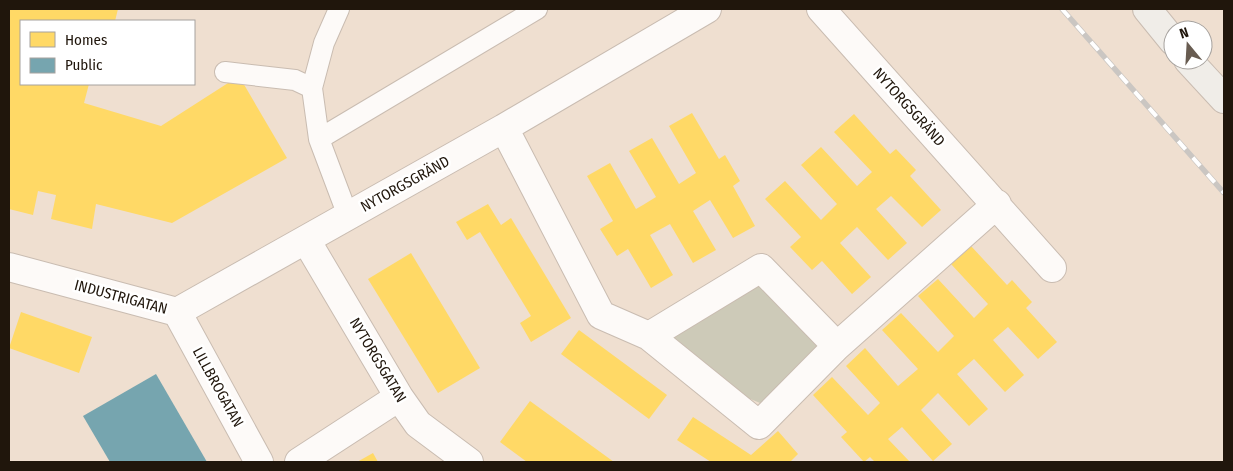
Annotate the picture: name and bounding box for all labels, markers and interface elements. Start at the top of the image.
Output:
legend [20,20,195,85]
north arrow [1163,20,1213,70]
text: N [1178,24,1191,42]
text: Homes [65,31,107,49]
text: Public [65,56,103,74]
street label: NYTORGSGRÄND [869,64,949,150]
street label: NYTORGSGRÄND [357,152,453,216]
street label: INDUSTRIGATAN [73,276,169,318]
street label: NYTORGSGATAN [346,314,410,406]
street label: LILLBROGATAN [189,344,247,430]

